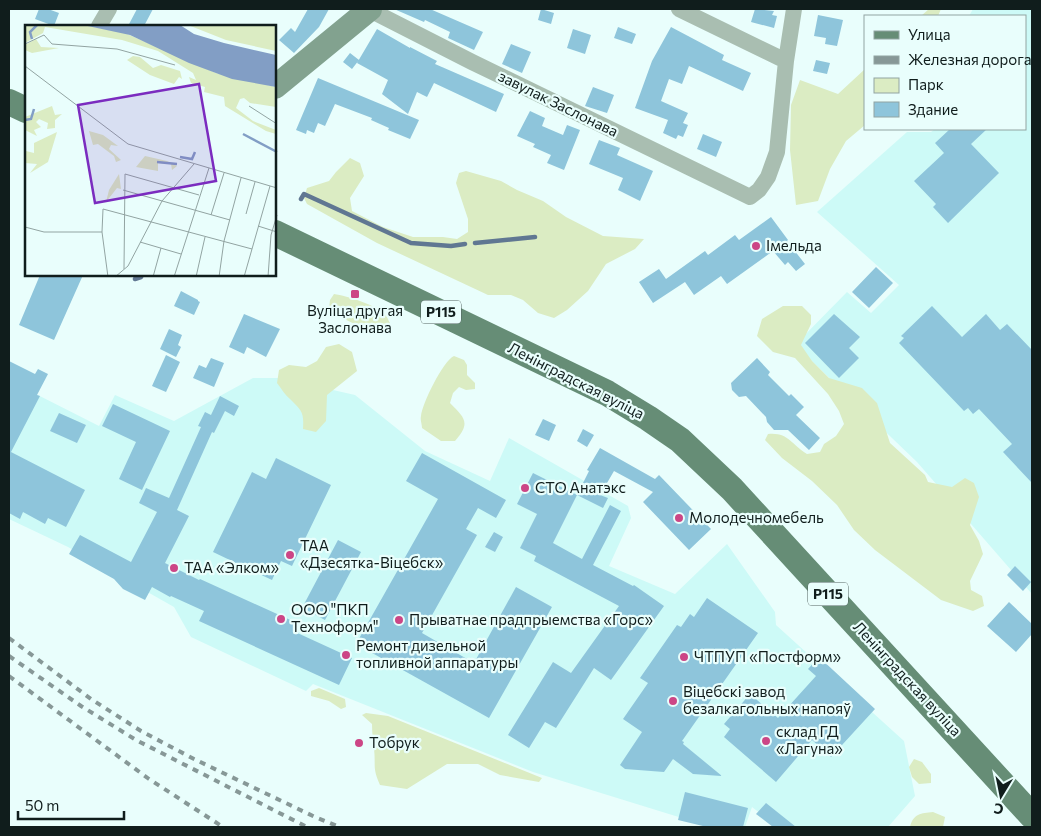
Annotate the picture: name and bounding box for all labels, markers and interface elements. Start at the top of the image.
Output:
legend [864,15,1026,130]
inset map [25,25,276,276]
text: Улица [908,25,950,43]
text: Железная дорога [908,50,1032,68]
street label: завулак Заслонава [496,66,621,140]
text: Парк [908,75,944,93]
text: Здание [908,100,958,118]
place label: Імельда [766,236,822,254]
marker: Імельда [750,240,762,252]
marker: Вуліца другая Заслонава [349,288,361,300]
road number: Р115 [421,300,461,324]
place label: Вуліца другая Заслонава [307,301,403,336]
street label: Ленінградская вуліца [505,338,647,422]
place label: СТО Анатэкс [535,478,626,496]
marker: СТО Анатэкс [519,482,531,494]
place label: Молодечномебель [689,508,824,526]
marker: Молодечномебель [673,512,685,524]
place label: ТАА «Дзесятка-Віцебск» [300,536,444,571]
marker: ТАА «Дзесятка-Віцебск» [284,549,296,561]
place label: ТАА «Элком» [184,558,279,576]
marker: ТАА «Элком» [168,562,180,574]
road number: Р115 [808,582,848,606]
place label: ООО "ПКП Техноформ" [291,600,379,635]
place label: Прыватнае прадпрыемства «Горс» [409,610,653,628]
marker: ООО "ПКП Техноформ" [275,613,287,625]
marker: Прыватнае прадпрыемства «Горс» [393,614,405,626]
street label: Ленінградская вуліца [850,617,966,739]
place label: Ремонт дизельной топливной аппаратуры [356,636,518,671]
place label: ЧТПУП «Постформ» [694,647,842,665]
marker: Ремонт дизельной топливной аппаратуры [340,649,352,661]
marker: ЧТПУП «Постформ» [678,651,690,663]
place label: Віцебскі завод безалкагольных напояў [683,682,851,717]
marker: Віцебскі завод безалкагольных напояў [667,695,679,707]
place label: склад ГД «Лагуна» [776,722,843,757]
place label: Тобрук [369,733,420,751]
marker: склад ГД «Лагуна» [760,735,772,747]
marker: Тобрук [353,737,365,749]
north arrow [976,771,1026,821]
scale bar [18,788,124,820]
text: 50 m [25,796,59,814]
text: С [992,800,1005,818]

